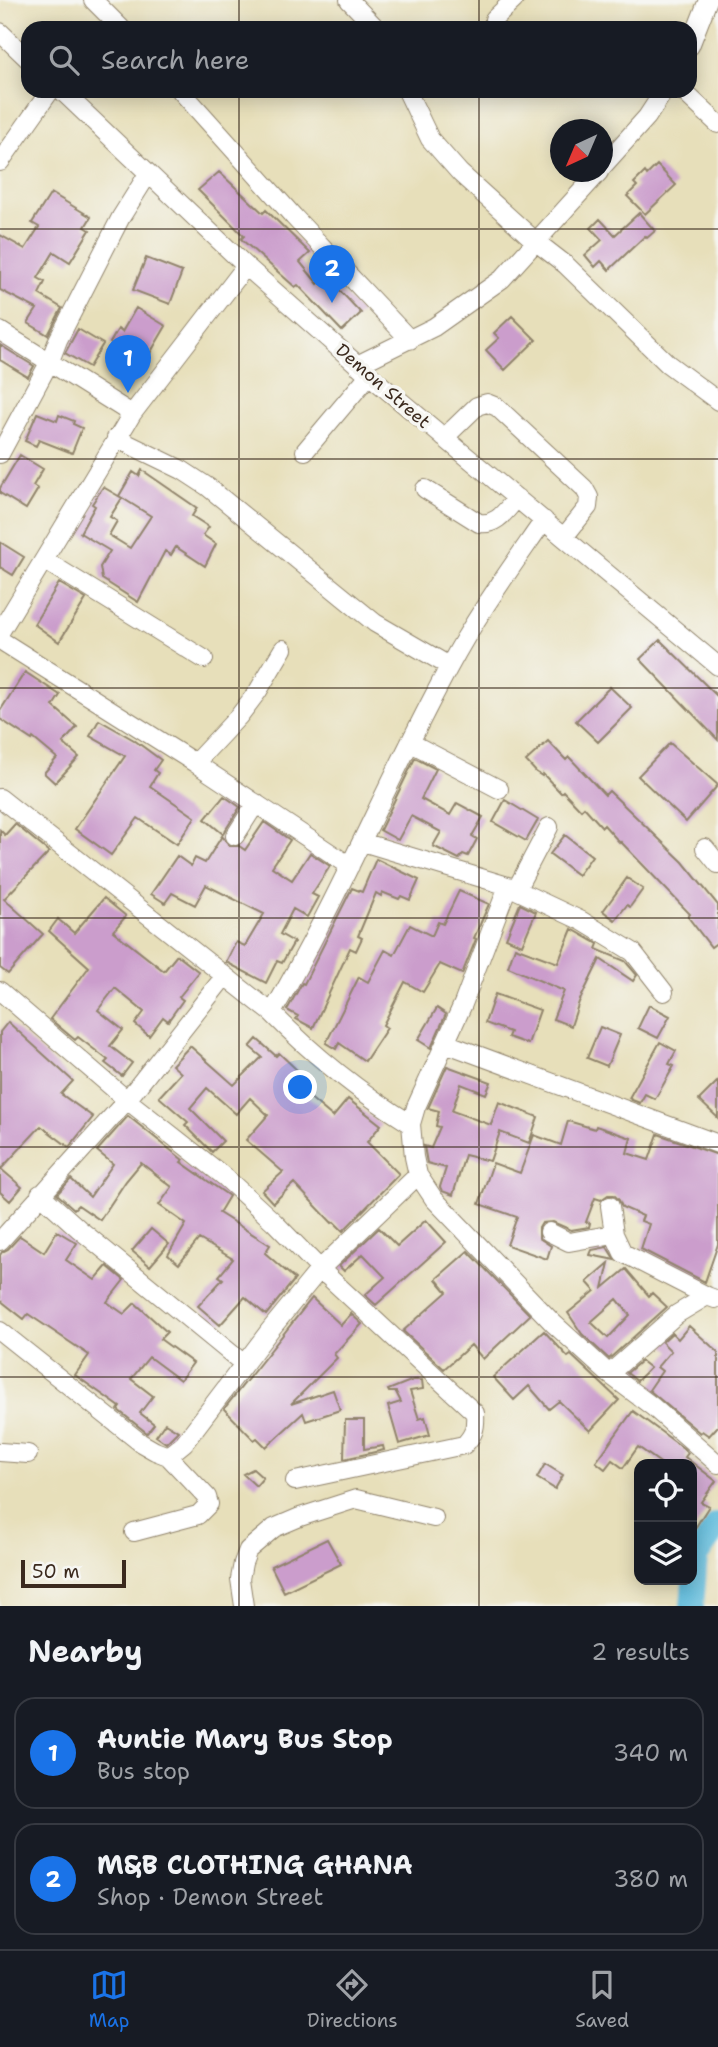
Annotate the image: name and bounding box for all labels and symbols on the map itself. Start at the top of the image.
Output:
north arrow [550,119,613,182]
pin: 2 [309,245,355,303]
pin: 1 [105,335,151,393]
street label: Demon Street [331,338,435,434]
your location [283,1070,317,1104]
scale bar [21,1557,126,1589]

